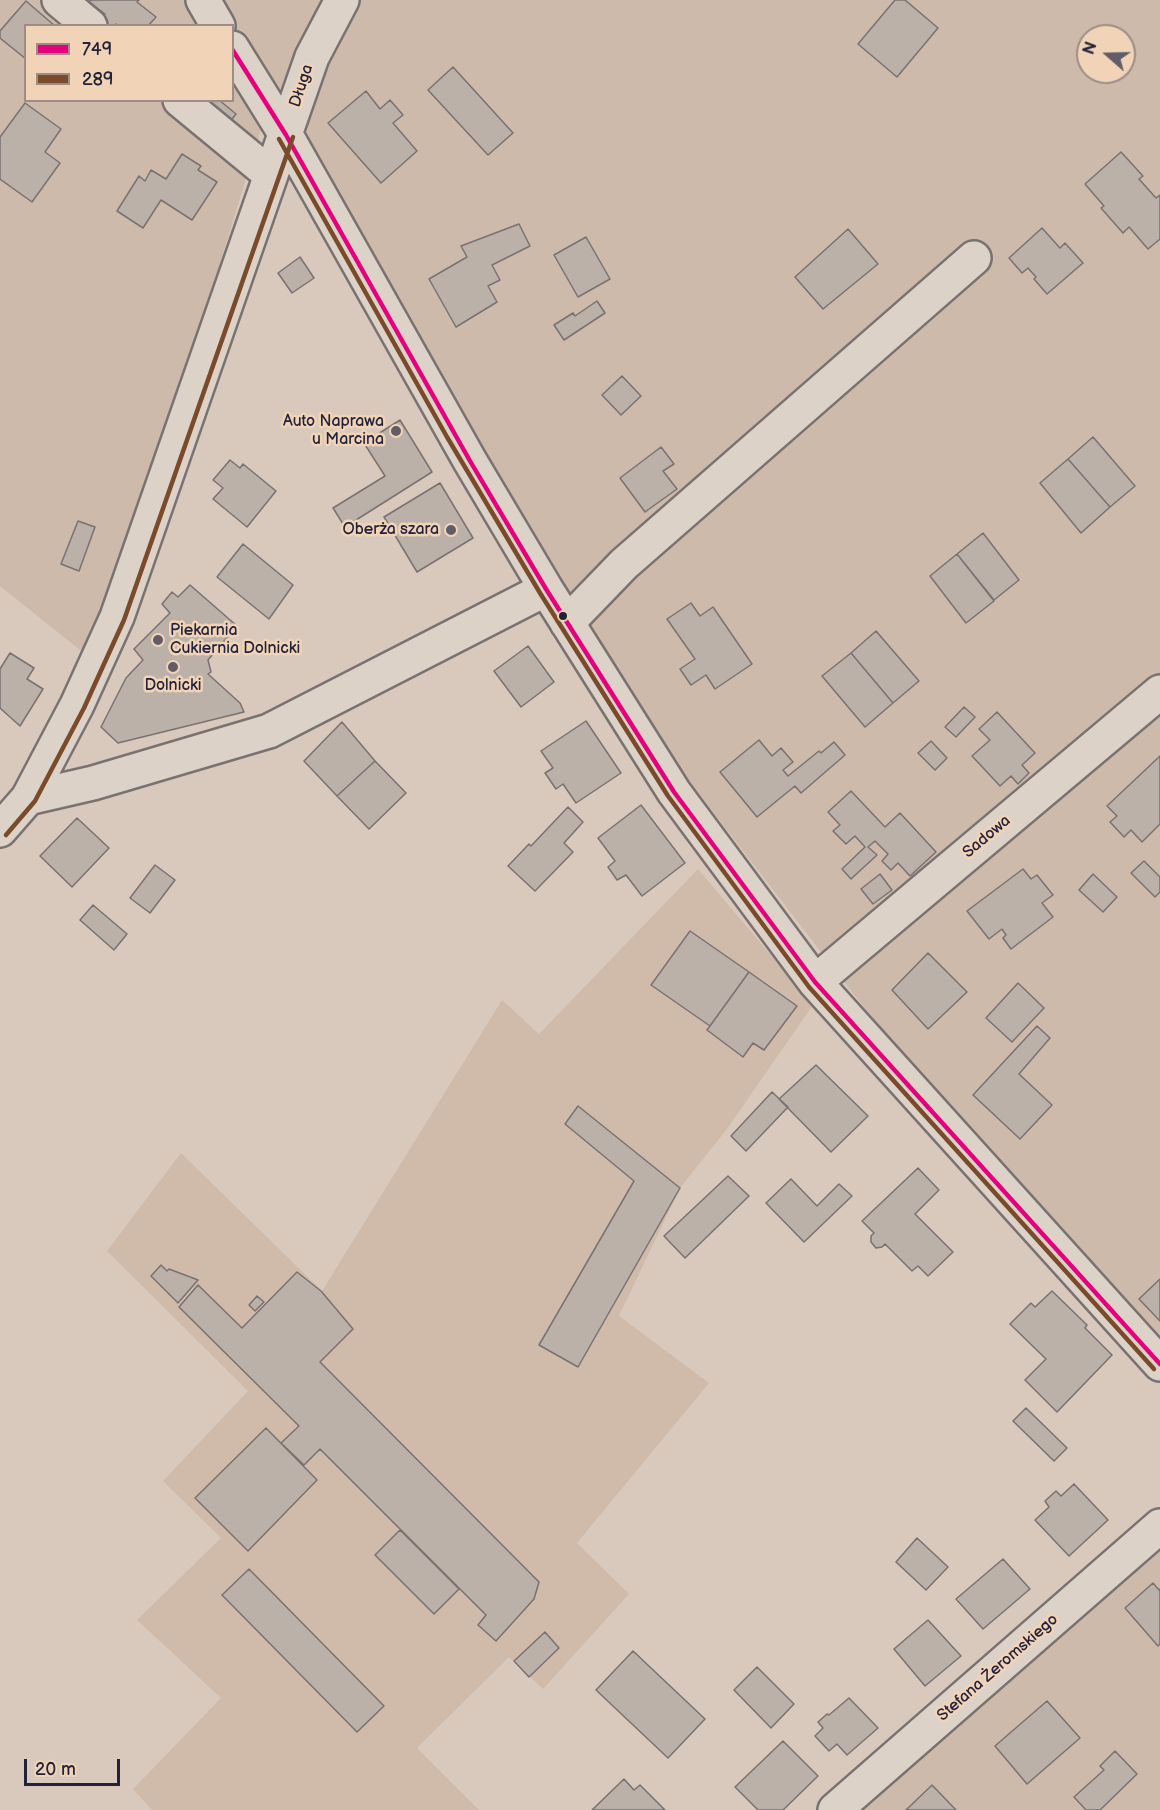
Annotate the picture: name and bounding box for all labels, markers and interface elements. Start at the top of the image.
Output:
legend [24,24,234,102]
north arrow [1076,24,1136,84]
text: 749 [82,39,112,60]
text: N [1080,39,1101,57]
street label: Długa [286,62,318,110]
text: 289 [82,69,114,90]
place label: Auto Naprawa u Marcina [283,412,384,450]
marker: Auto Naprawa u Marcina [389,424,403,438]
place label: Oberża szara [342,520,439,540]
marker: Oberża szara [444,523,458,537]
unlabelled marker [557,610,569,622]
place label: Piekarnia Cukiernia Dolnicki [170,621,300,659]
marker: Piekarnia Cukiernia Dolnicki [151,633,165,647]
marker: Dolnicki [166,660,180,674]
place label: Dolnicki [145,676,201,696]
street label: Sadowa [959,811,1015,863]
street label: Stefana Żeromskiego [934,1610,1062,1726]
scale bar [27,1747,123,1785]
text: 20 m [35,1759,76,1780]

